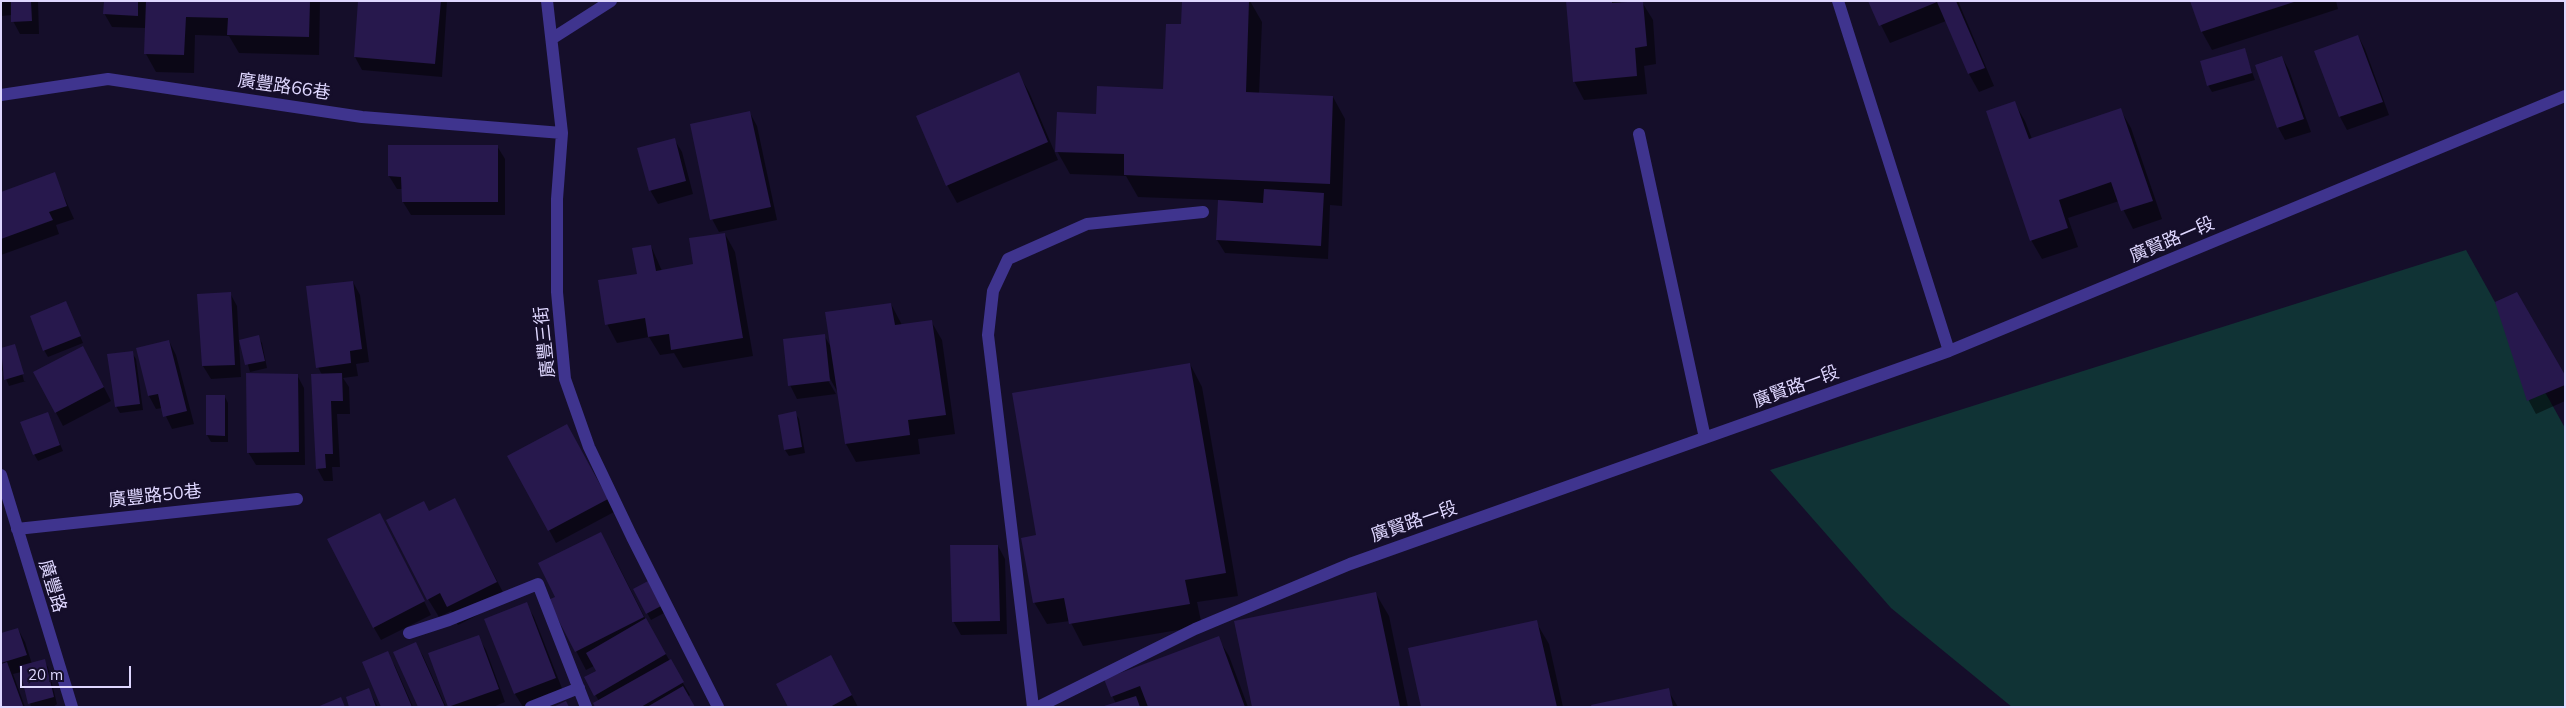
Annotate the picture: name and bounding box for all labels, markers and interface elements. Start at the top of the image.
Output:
street label: 廣豐路66巷 [236,70,332,104]
street label: 廣賢路一段 [2126,212,2218,268]
street label: 廣豐三街 [530,305,560,379]
street label: 廣賢路一段 [1750,361,1842,413]
street label: 廣豐路50巷 [107,480,203,512]
street label: 廣賢路一段 [1368,497,1460,547]
street label: 廣豐路 [34,557,70,615]
scale bar [22,656,134,688]
text: 20 m [28,665,63,684]

